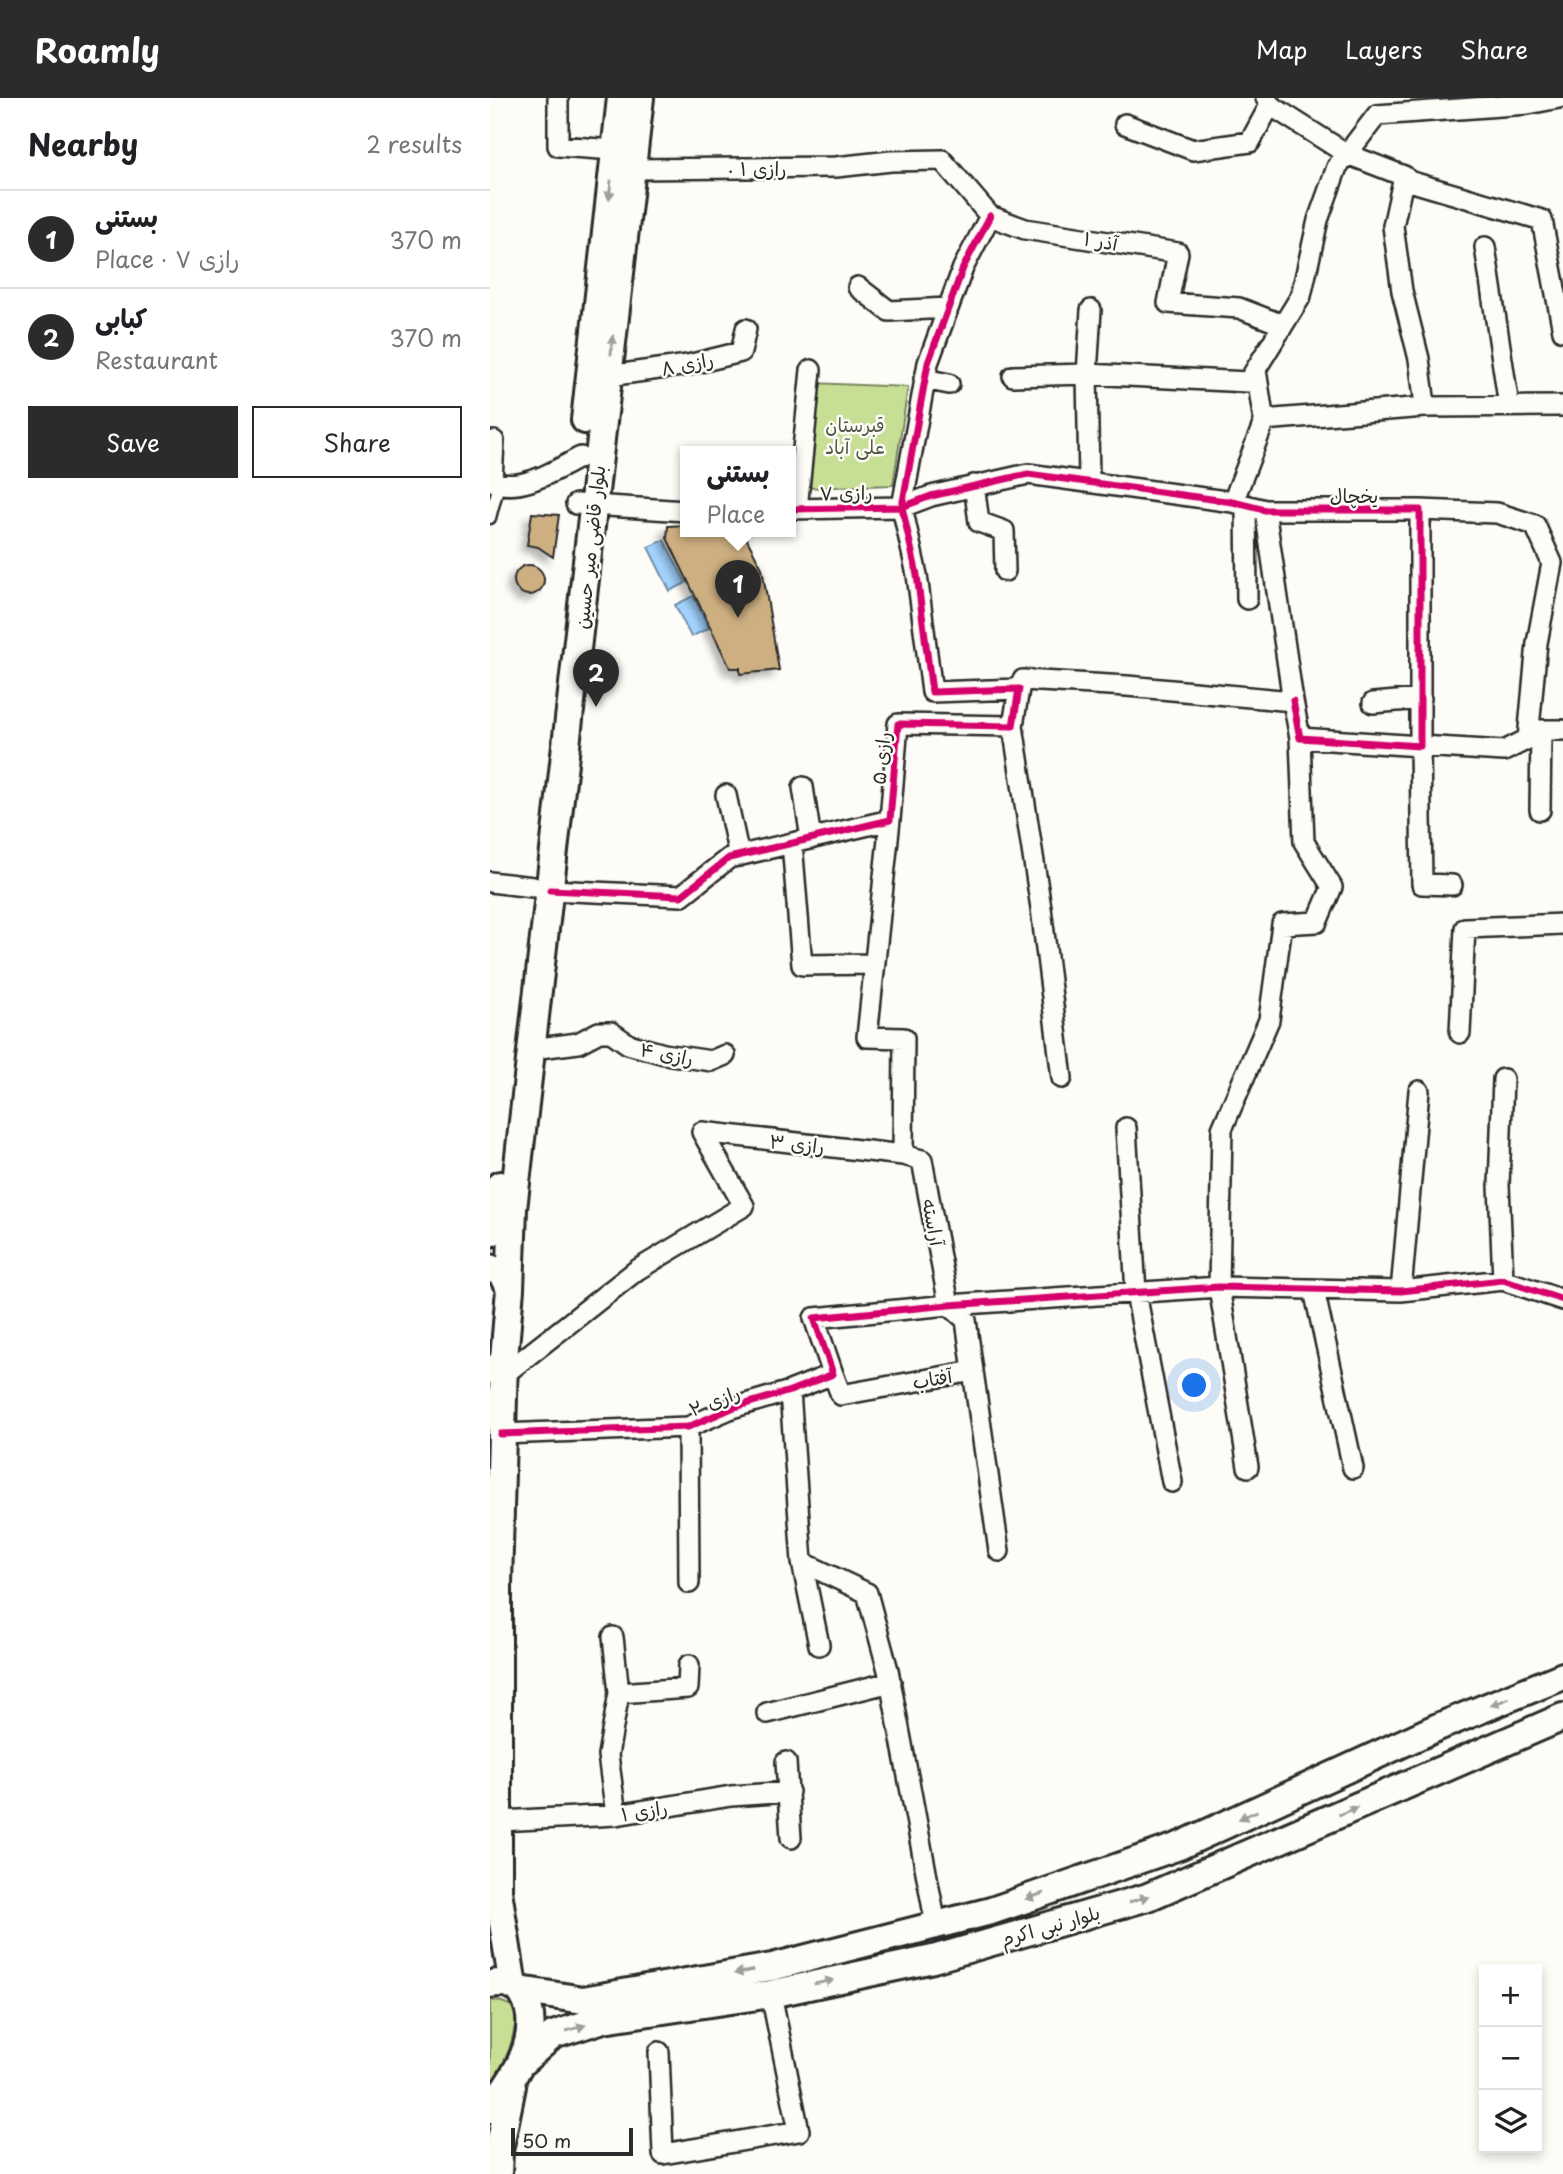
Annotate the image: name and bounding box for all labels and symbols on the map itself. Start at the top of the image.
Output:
street label: رازی ۱ ۰ [727,154,787,182]
one-way arrow [605,179,616,201]
street label: آذر ۱ [1082,223,1122,257]
one-way arrow [606,334,617,356]
street label: رازی ۸ [658,344,716,382]
park label: قبرستان علی آباد [825,410,885,460]
street label: بلوار قاضی میر حسین [566,464,612,630]
street label: رازی ۷ [819,478,873,506]
street label: یخچال [1330,481,1378,509]
pin: 1 [715,560,761,618]
pin: 2 [573,649,619,707]
street label: رازی ۵ [863,730,897,786]
street label: رازی ۴ [638,1034,696,1072]
street label: رازی ۳ [768,1126,826,1160]
street label: آراسته [916,1196,952,1249]
street label: آفتاب [910,1360,955,1395]
your location [1177,1368,1211,1402]
street label: رازی ۲ [684,1378,744,1422]
one-way arrow [1489,1696,1510,1707]
street label: رازی ۱ [619,1793,669,1827]
one-way arrow [1338,1805,1359,1816]
one-way arrow [1238,1809,1258,1821]
one-way arrow [1025,1891,1046,1902]
one-way arrow [1128,1894,1149,1904]
street label: بلوار نبی اکرم [997,1897,1104,1954]
one-way arrow [733,1967,755,1978]
one-way arrow [813,1977,835,1988]
one-way arrow [566,2022,587,2032]
scale bar [511,2125,634,2157]

